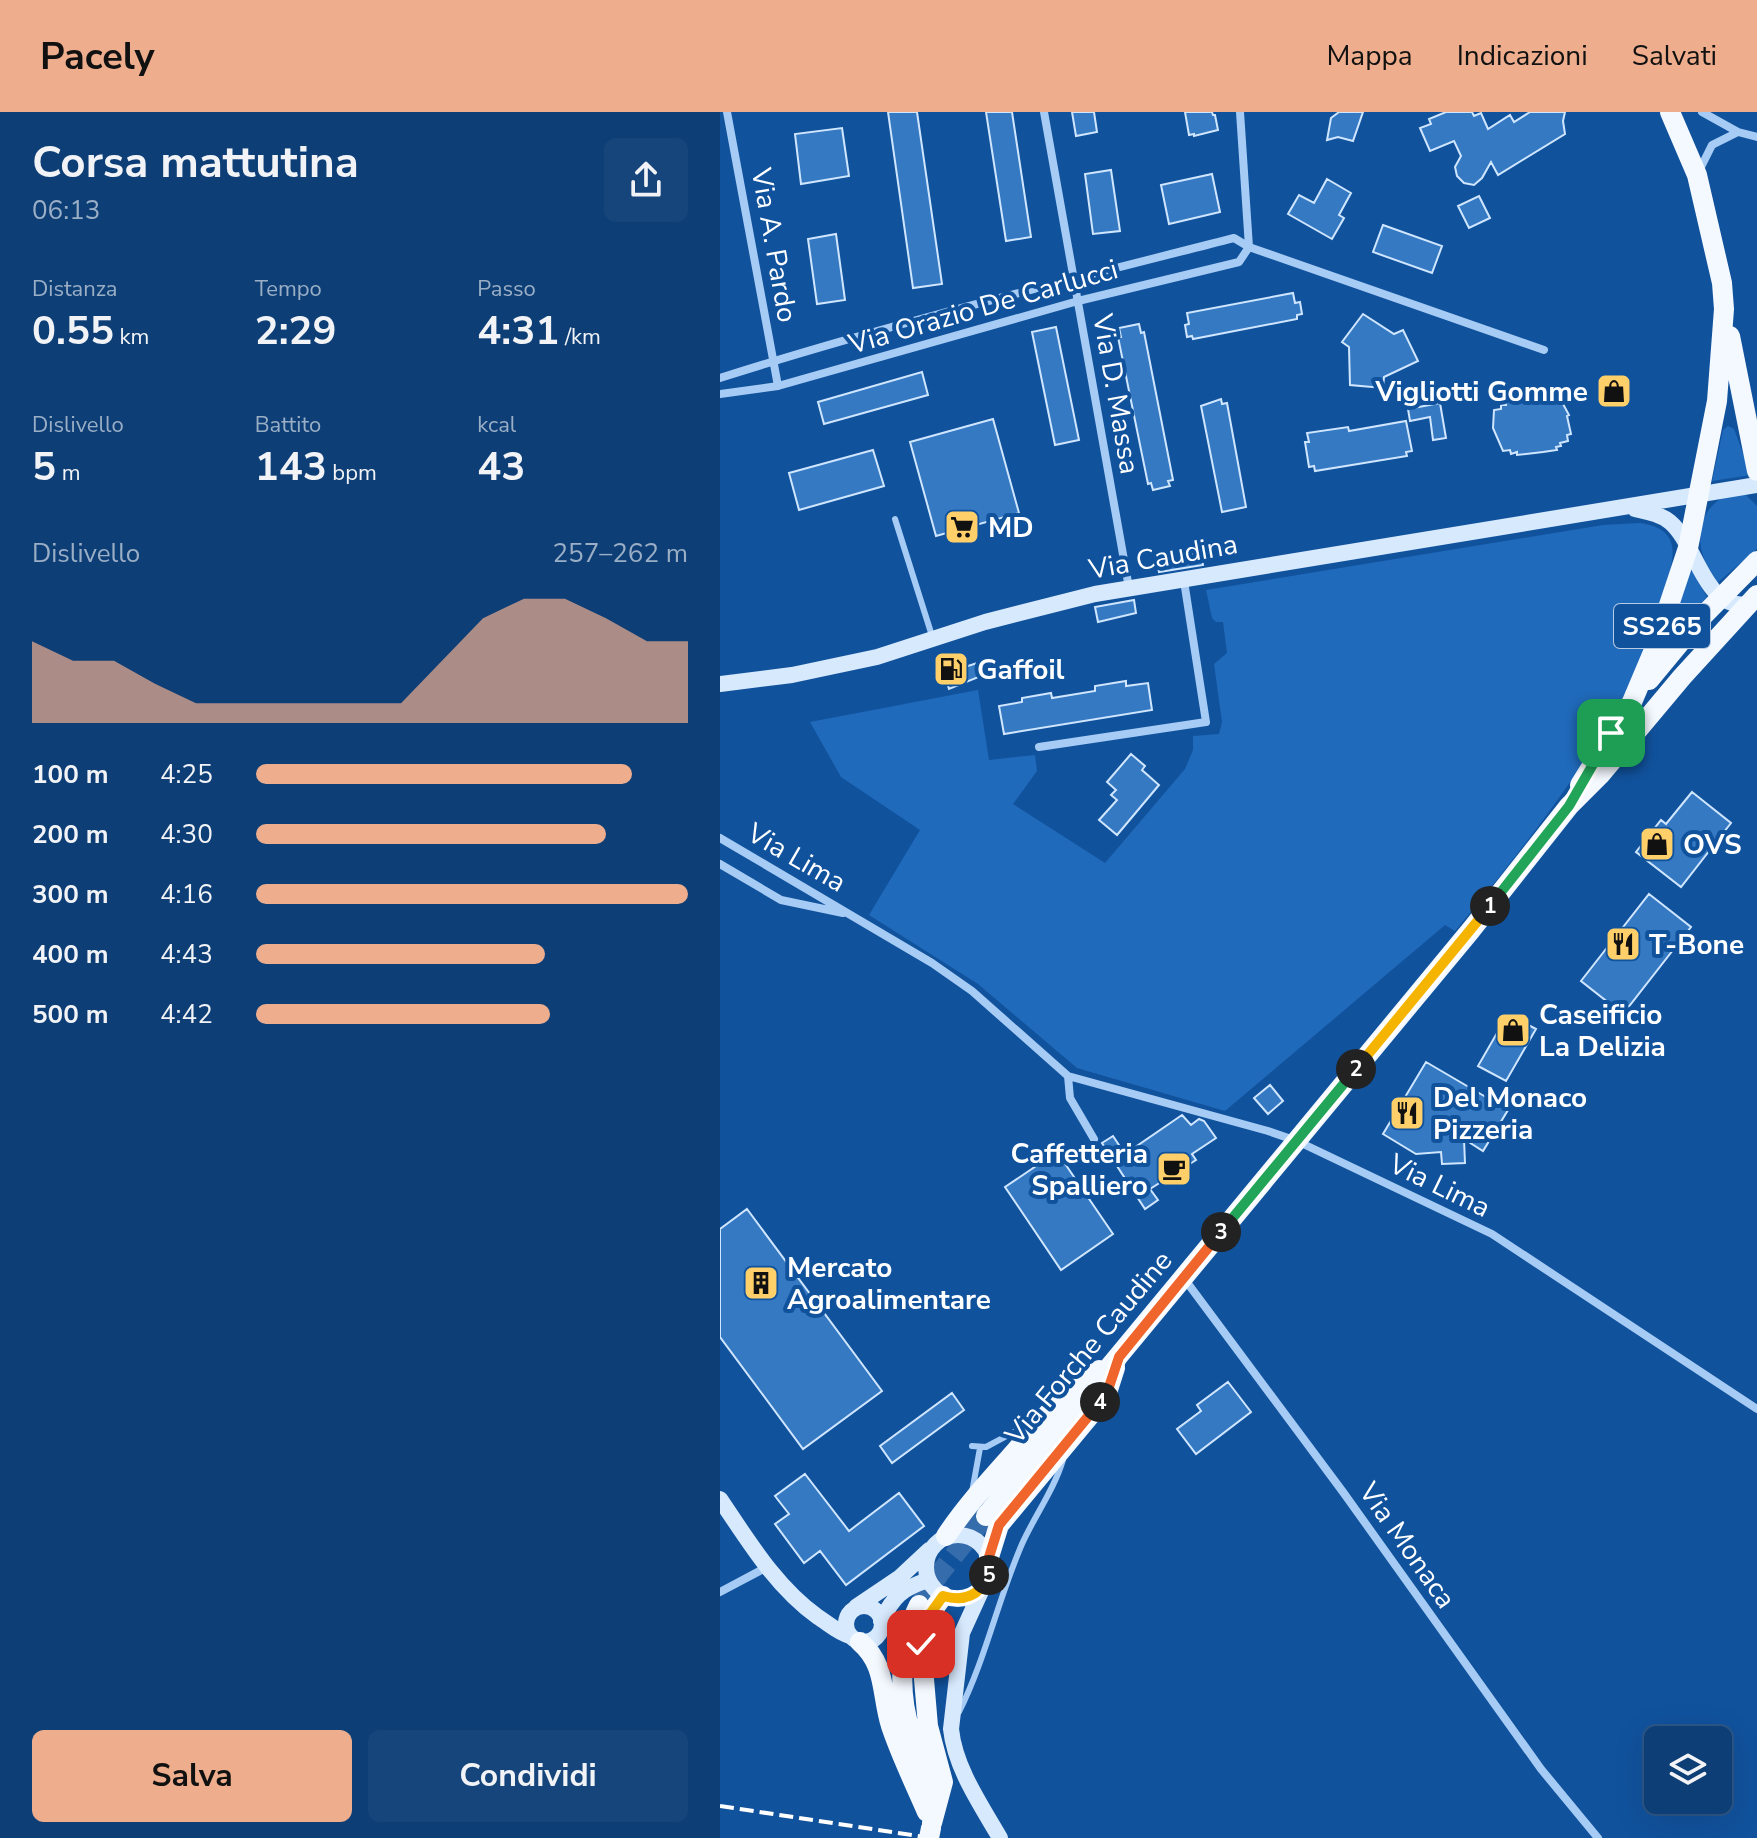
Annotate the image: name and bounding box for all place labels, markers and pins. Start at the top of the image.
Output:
shop icon: Vigliotti Gomme [1595,372,1633,410]
place label: Vigliotti Gomme [1374,373,1588,411]
supermarket icon: MD [943,508,981,546]
place label: MD [988,509,1034,547]
fuel station icon: Gaffoil [932,650,970,688]
place label: Gaffoil [977,651,1065,689]
pin [1577,699,1645,767]
shop icon: OVS [1638,825,1676,863]
place label: OVS [1683,826,1742,864]
pin: 1 [1470,886,1510,926]
restaurant icon: T-Bone [1604,925,1642,963]
place label: T-Bone [1649,926,1744,964]
place label: Caseificio La Delizia [1539,996,1666,1066]
shop icon: Caseificio La Delizia [1494,1011,1532,1049]
pin: 2 [1336,1049,1376,1089]
place label: Del Monaco Pizzeria [1433,1079,1587,1149]
restaurant icon: Del Monaco Pizzeria [1388,1094,1426,1132]
place label: Caffetteria Spalliero [1010,1135,1148,1205]
cafe icon: Caffetteria Spalliero [1155,1150,1193,1188]
pin: 3 [1201,1212,1241,1252]
place label: Mercato Agroalimentare [787,1249,991,1319]
building icon: Mercato Agroalimentare [742,1264,780,1302]
pin: 4 [1080,1382,1120,1422]
pin: 5 [969,1555,1009,1595]
pin [887,1610,955,1678]

